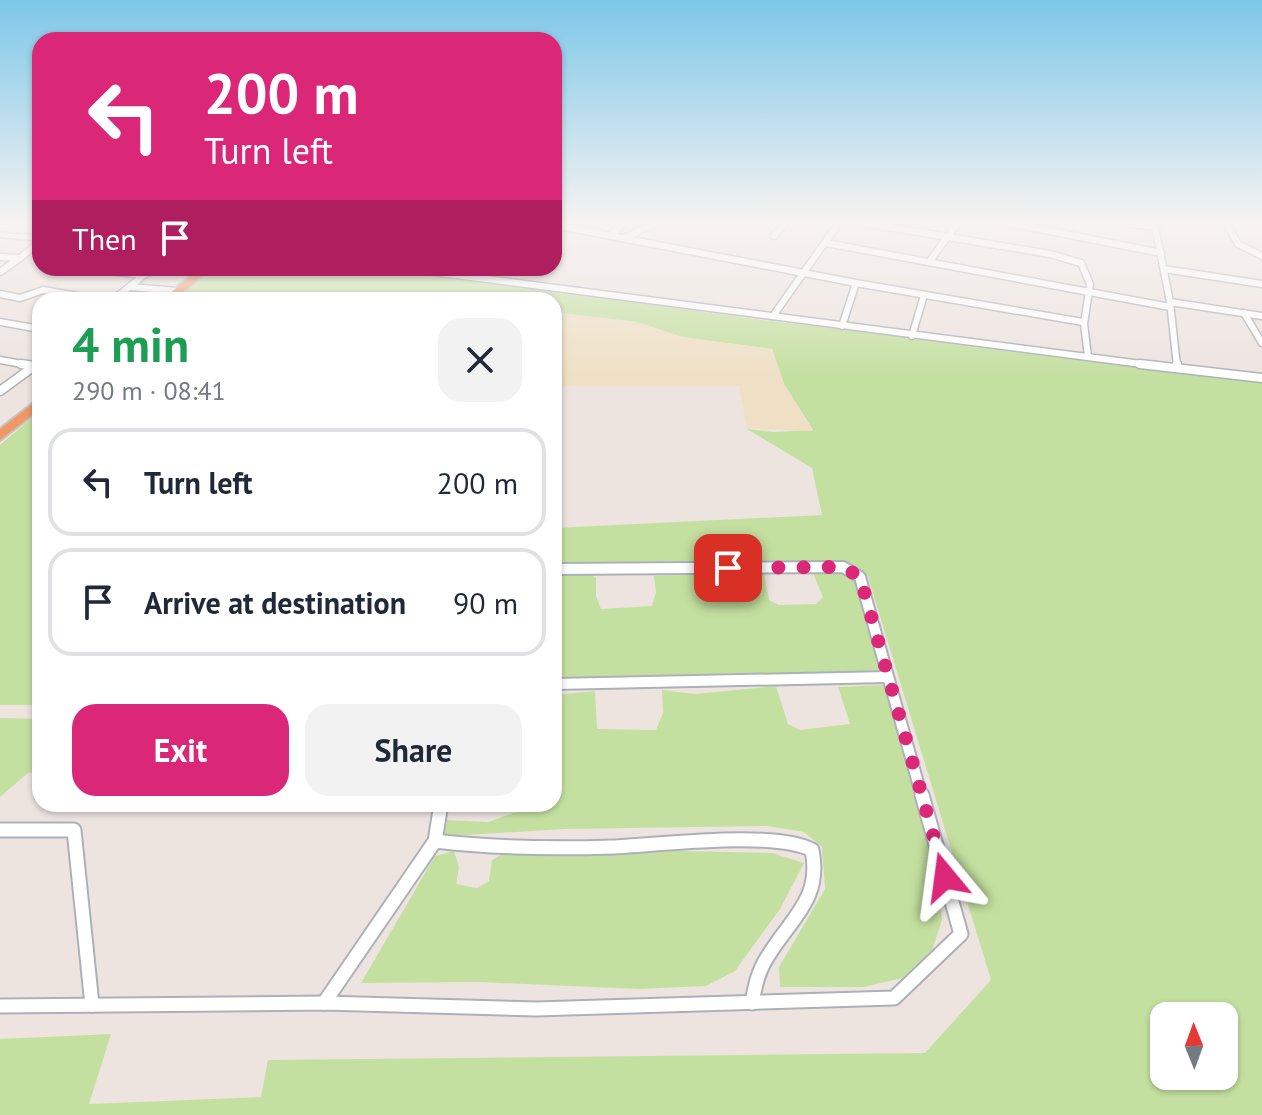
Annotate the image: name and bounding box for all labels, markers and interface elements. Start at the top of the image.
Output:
text: 200 m [204,57,359,129]
icon: left [72,64,176,168]
text: Turn left [204,127,333,174]
icon: arrive [153,216,197,260]
text: Then [72,219,137,258]
text: 4 min [72,313,189,375]
button: close [438,318,522,402]
text: 290 m · 08:41 [72,374,226,407]
icon: left [76,460,120,504]
text: Turn left [144,463,252,502]
text: 200 m [437,463,518,502]
pin [694,534,762,602]
icon: arrive [706,546,750,590]
icon: arrive [76,580,120,624]
text: Arrive at destination [144,583,406,622]
text: 90 m [453,583,518,622]
button: Exit [72,704,289,796]
button: Share [305,704,522,796]
position arrow [903,835,987,919]
north arrow [1150,1002,1238,1090]
map controls [1150,1002,1238,1090]

